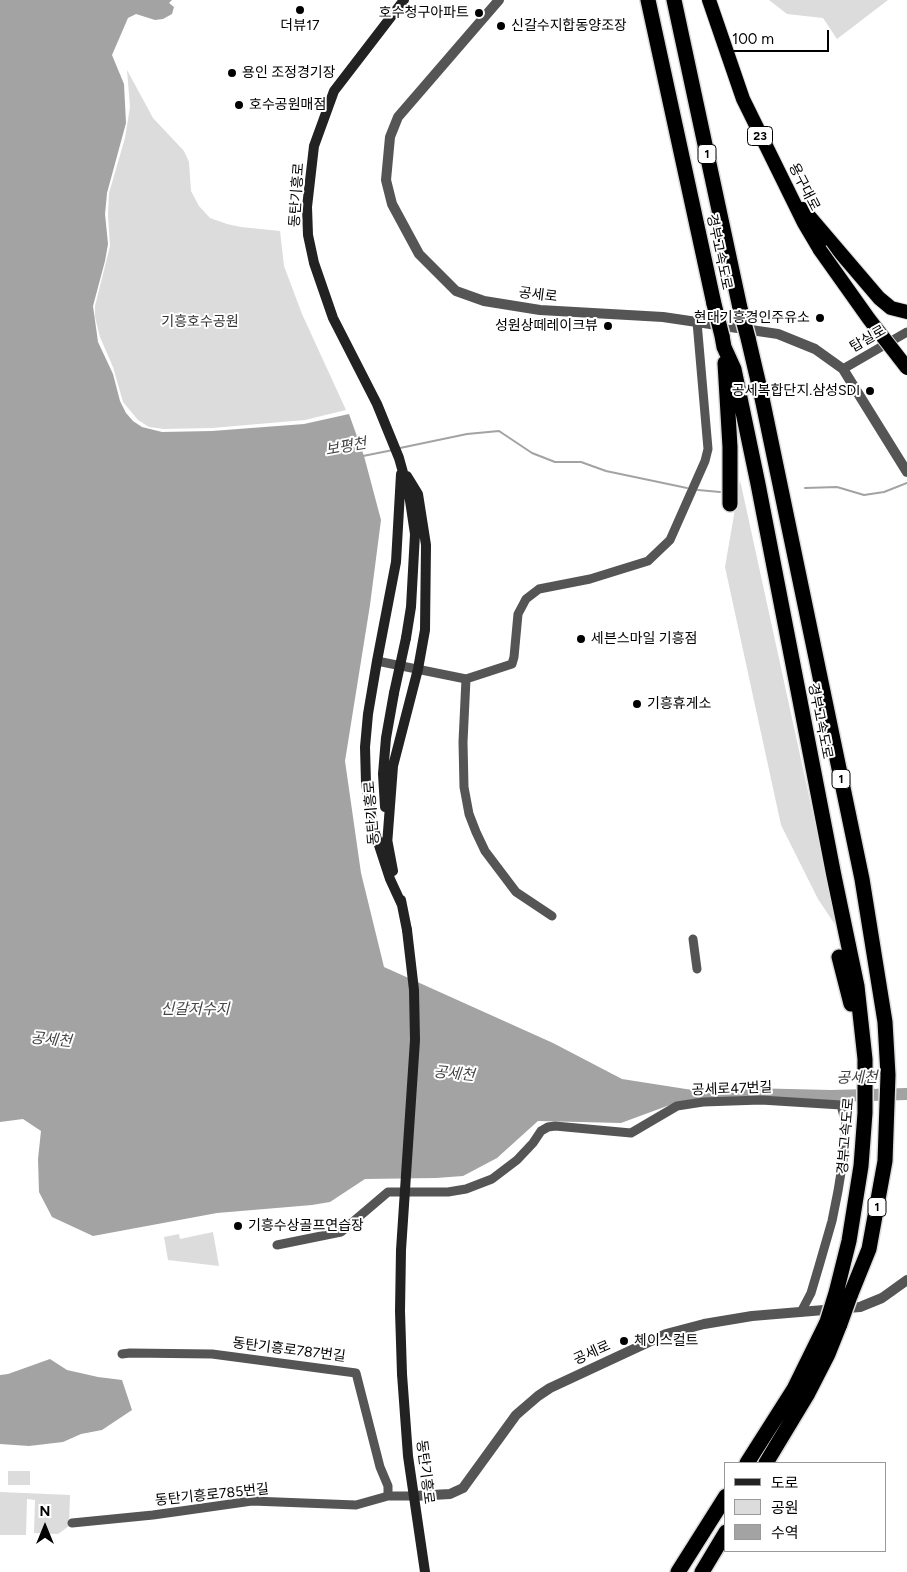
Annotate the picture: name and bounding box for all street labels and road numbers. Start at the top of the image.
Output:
road number: 23 [748,126,772,146]
road number: 1 [698,144,716,164]
street label: 용구대로 [785,160,823,214]
street label: 동탄기흥로 [286,162,308,228]
street label: 경부고속도로 [703,212,735,292]
street label: 공세로 [518,284,558,306]
street label: 탑실로 [847,322,889,356]
street label: 경부고속도로 [804,681,836,761]
road number: 1 [832,770,850,789]
street label: 동탄기흥로 [361,780,383,846]
street label: 공세로47번길 [691,1079,773,1099]
street label: 경부고속도로 [834,1097,858,1175]
road number: 1 [868,1198,886,1216]
street label: 동탄기흥로787번길 [232,1335,346,1365]
street label: 공세로 [571,1337,613,1369]
street label: 동탄기흥로 [413,1439,437,1505]
street label: 동탄기흥로785번길 [154,1481,270,1509]

